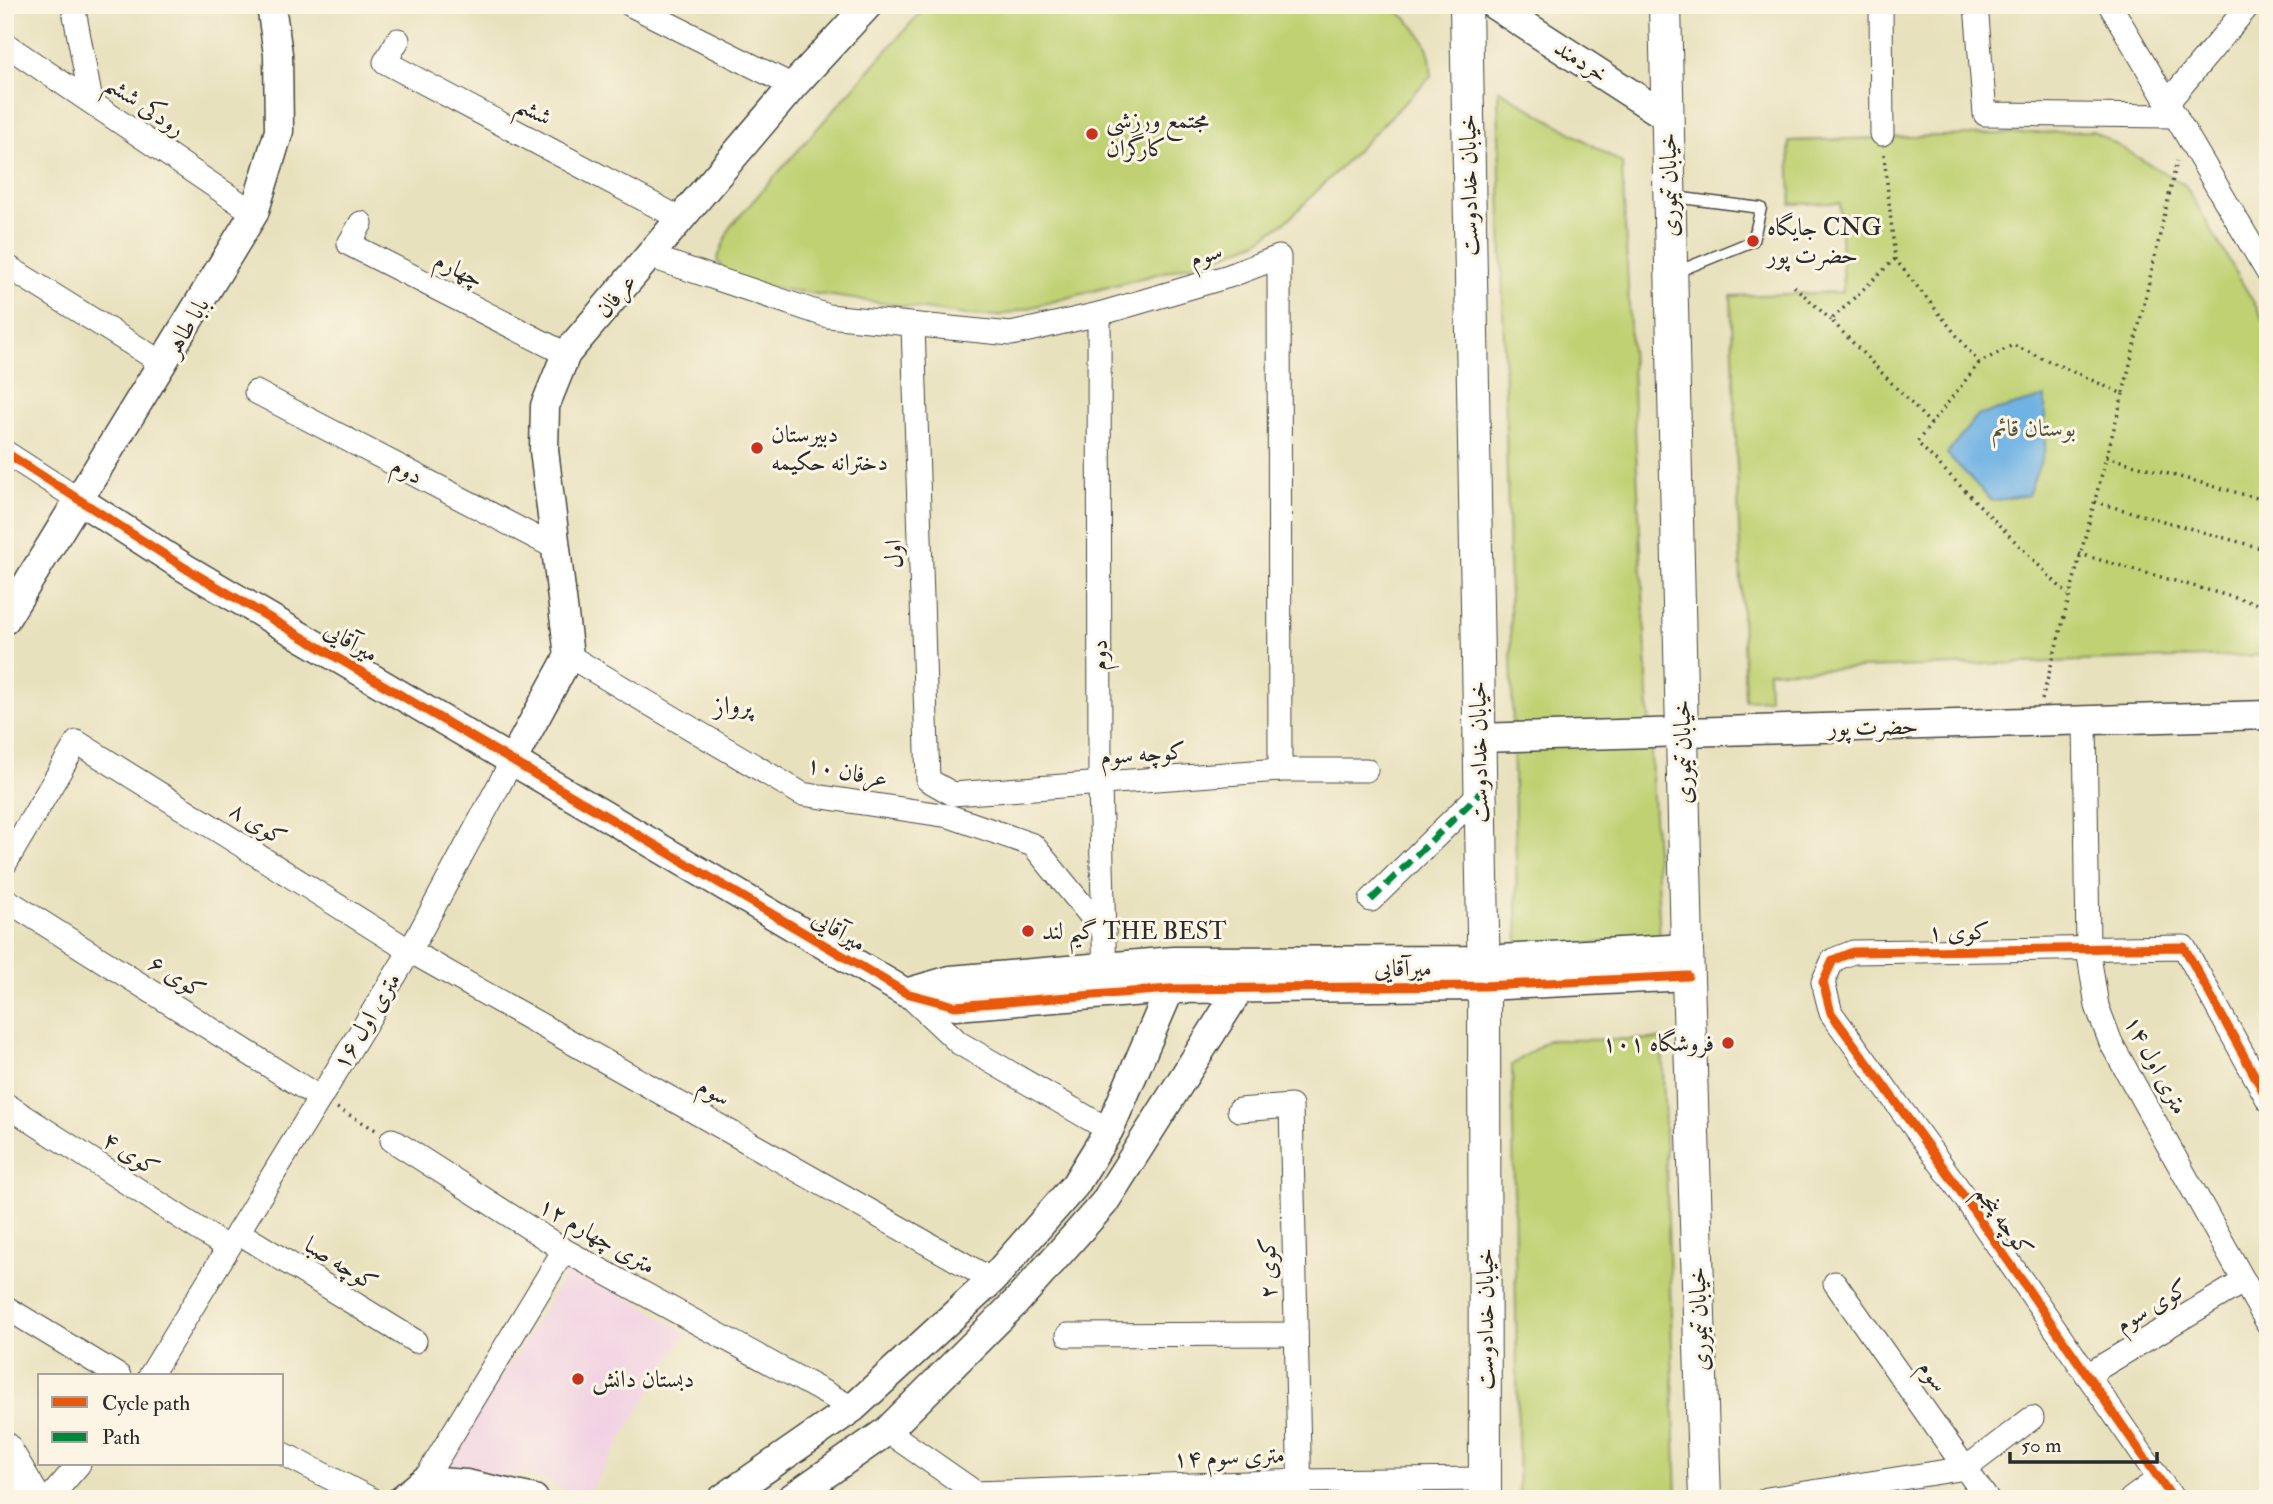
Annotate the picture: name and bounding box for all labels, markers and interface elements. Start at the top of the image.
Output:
street label: خردمند [1548,32,1614,90]
street label: رودکی ششم [94,68,191,151]
street label: ششم [507,89,557,140]
place label: مجتمع ورزشی کارگران [1106,105,1209,164]
street label: خیابان خدادوست [1452,114,1486,256]
marker: مجتمع ورزشی کارگران [1084,126,1100,142]
street label: خیابان تیموری [1653,132,1685,238]
place label: جایگاه CNG حضرت پور [1765,212,1882,272]
marker: جایگاه CNG حضرت پور [1745,233,1761,249]
street label: سوم [1186,235,1228,279]
street label: چهارم [427,245,489,300]
street label: عرفان [588,267,644,325]
street label: بابا طاهر [156,292,217,365]
park label: بوستان قائم [1992,413,2076,449]
place label: دبیرستان دخترانه حکیمه [771,419,888,478]
marker: دبیرستان دخترانه حکیمه [749,440,765,456]
street label: دوم [384,450,428,496]
street label: اول [878,539,910,569]
street label: میرآقایی [318,614,384,670]
street label: دوم [1084,639,1120,671]
street label: خیابان خدادوست [1462,681,1496,823]
district label: پرواز [711,690,755,722]
street label: خیابان تیموری [1667,699,1699,805]
street label: حضرت پور [1825,711,1919,744]
street label: کوچه سوم [1099,736,1187,777]
street label: عرفان ۱۰ [803,749,890,796]
street label: کوی ۸ [224,795,292,853]
street label: میرآقایی [806,903,872,959]
place label: گیم لند THE BEST [1042,916,1227,955]
street label: کوی ۱ [1928,916,1990,948]
marker: گیم لند THE BEST [1020,923,1036,939]
street label: کوی ۶ [143,948,211,1006]
street label: میرآقایی [1374,953,1432,984]
street label: ۱۶ متری اول [326,967,408,1075]
street label: ۱۴ متری اول [2117,1010,2195,1120]
place label: فروشگاه ۱۰۱ [1602,1028,1714,1059]
marker: فروشگاه ۱۰۱ [1720,1035,1736,1051]
street label: سوم [690,1070,736,1118]
street label: کوی ۴ [97,1124,165,1184]
street label: کوچه پنجم [1963,1179,2040,1267]
street label: ۱۲ متری چهارم [530,1190,661,1286]
street label: کوچه صبا [298,1229,384,1299]
street label: کوی ۲ [1252,1237,1284,1299]
street label: خیابان خدادوست [1470,1248,1501,1390]
street label: خیابان تیموری [1682,1266,1716,1372]
street label: کوی سوم [2110,1272,2197,1344]
street label: سوم [1907,1354,1955,1401]
place label: دبستان دانش [592,1364,694,1395]
marker: دبستان دانش [570,1371,586,1387]
legend [38,1374,284,1466]
text: Cycle path [102,1390,190,1417]
scale bar [2010,1420,2158,1464]
text: Path [102,1424,140,1451]
text: 50 m [2021,1432,2062,1459]
street label: ۱۴ متری سوم [1173,1440,1286,1479]

